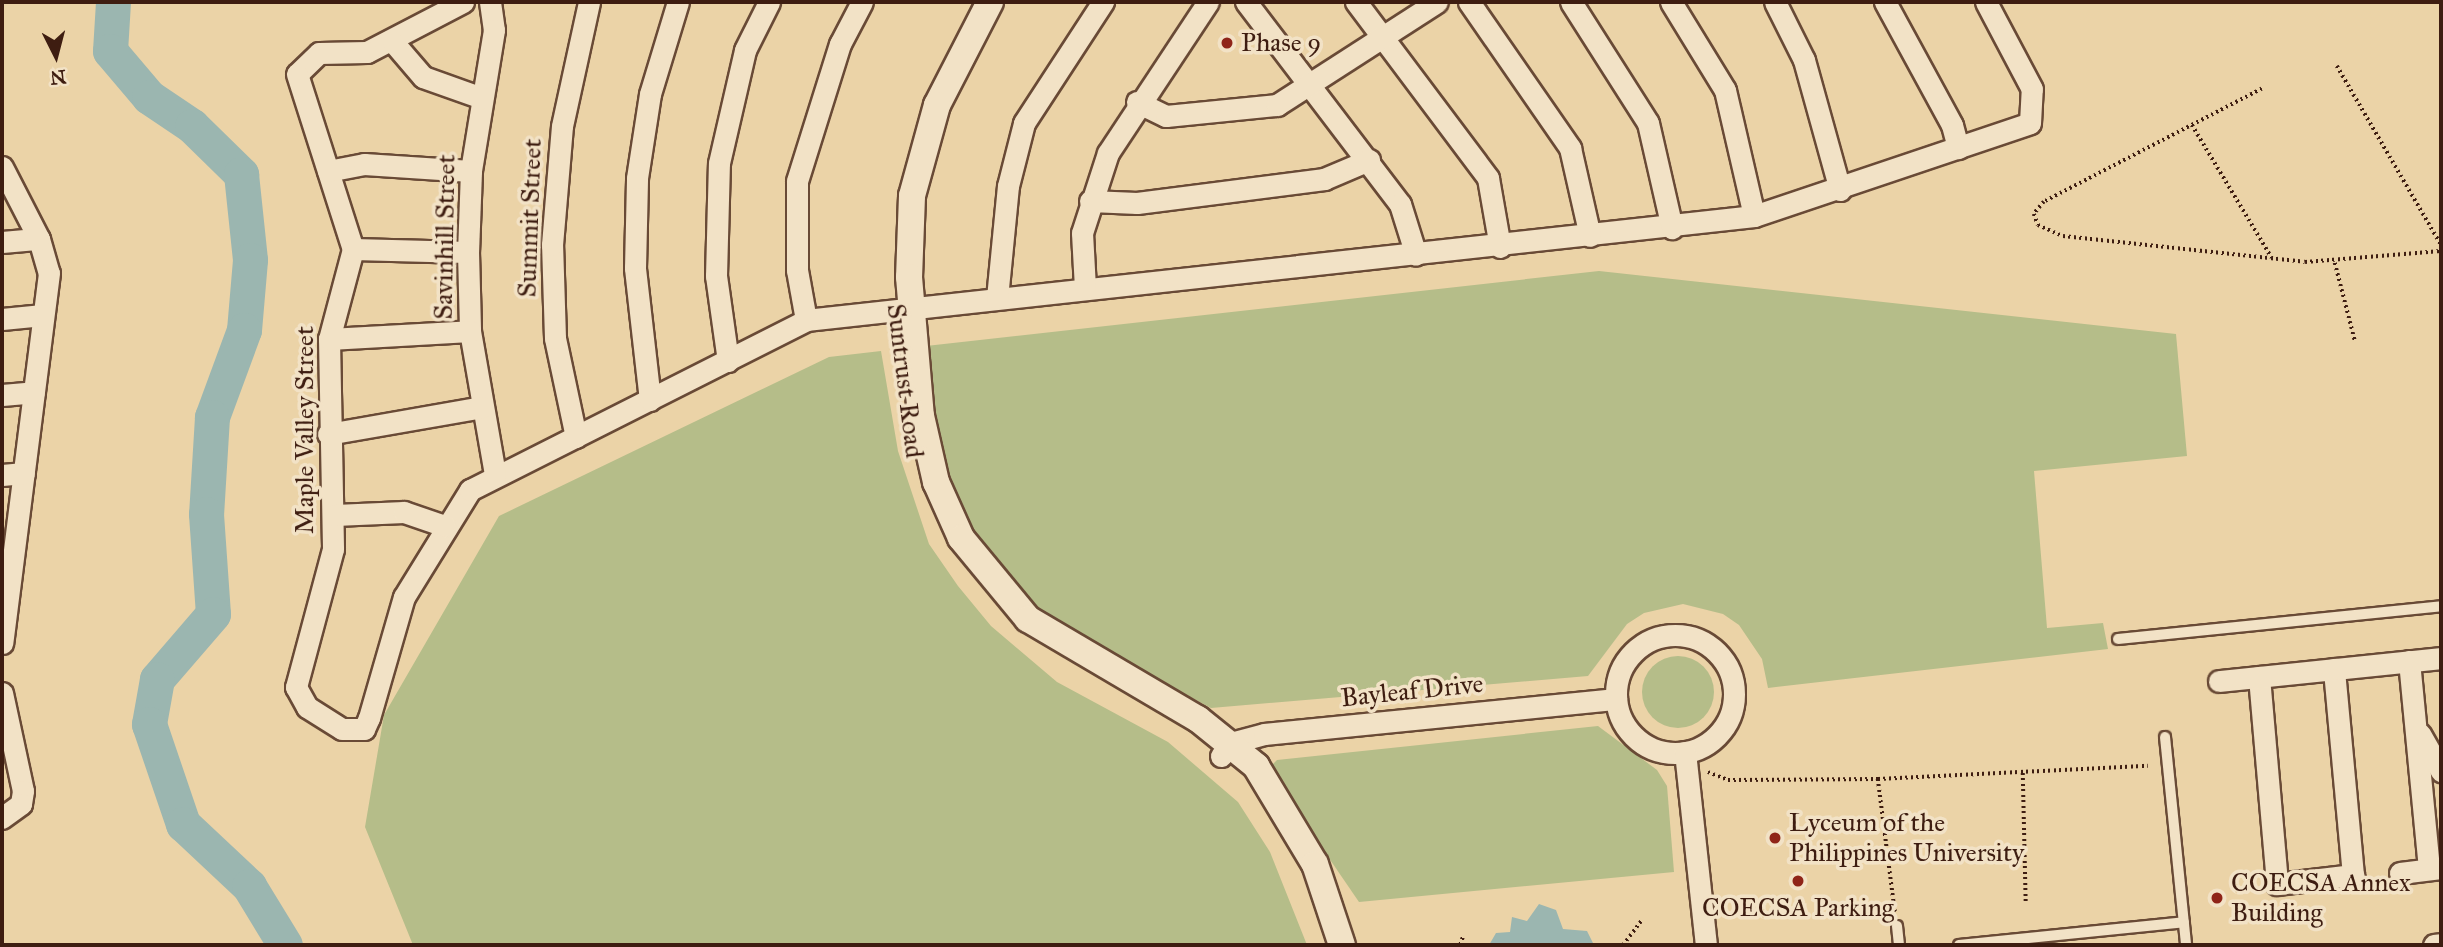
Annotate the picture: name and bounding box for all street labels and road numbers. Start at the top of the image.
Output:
street label: Summit Street [512,138,548,298]
street label: Savinhill Street [428,154,462,320]
street label: Suntrust Road [880,302,930,460]
street label: Maple Valley Street [289,326,321,534]
street label: Bayleaf Drive [1339,668,1485,714]

